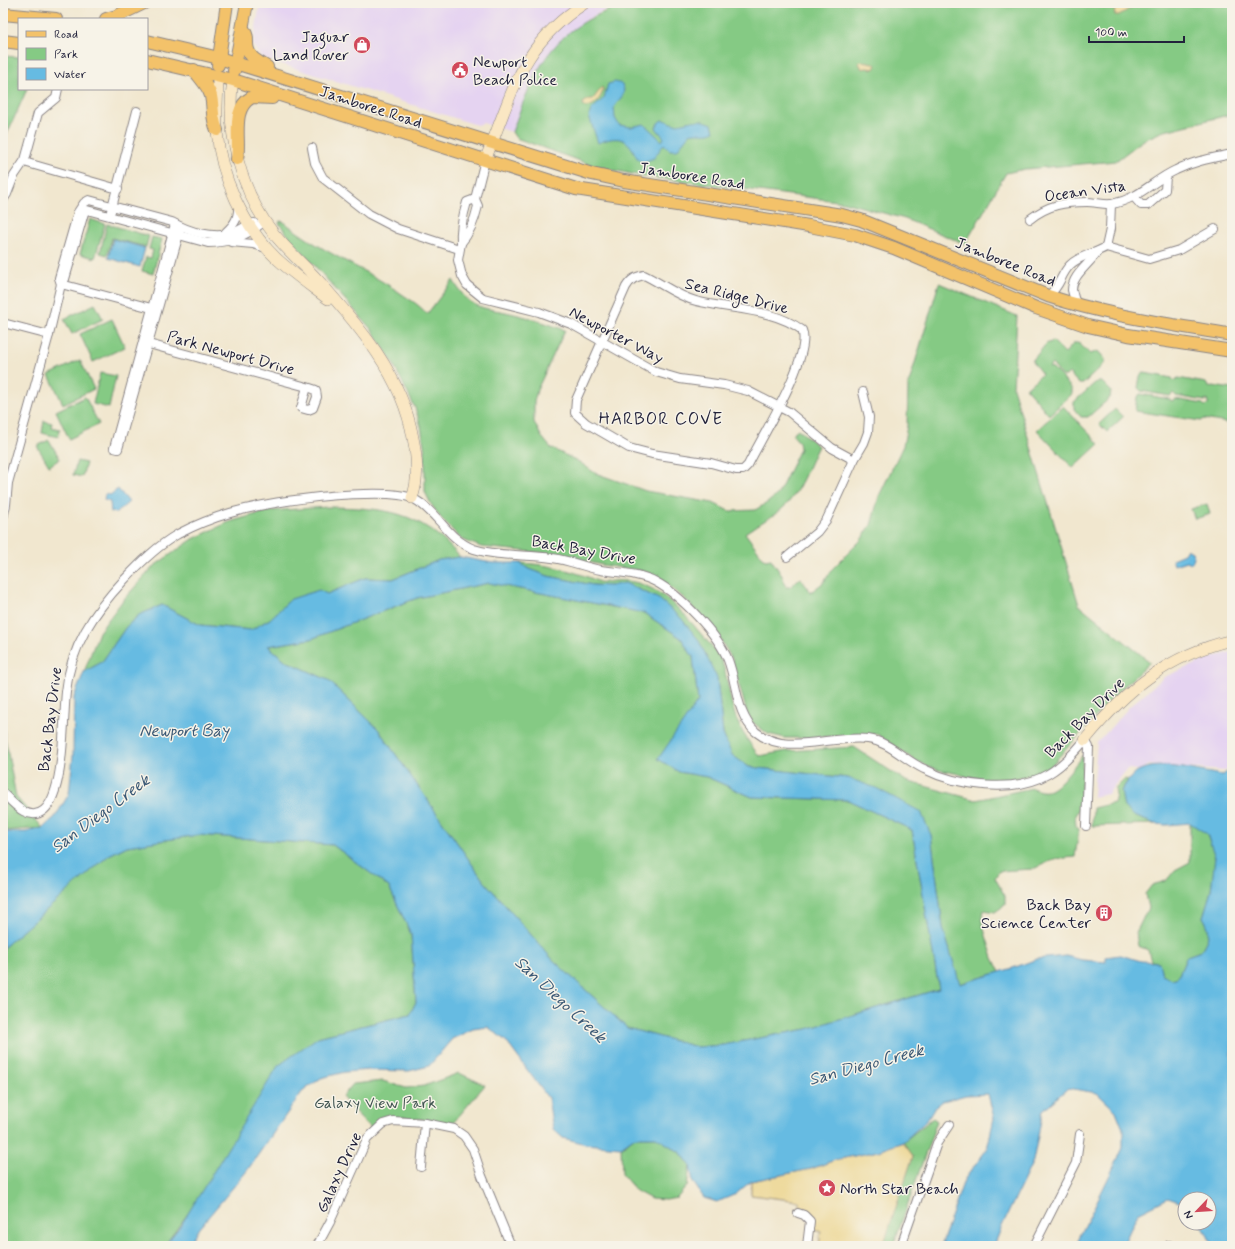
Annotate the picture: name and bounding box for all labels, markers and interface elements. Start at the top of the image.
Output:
legend [18,18,148,90]
scale bar [1089,18,1184,44]
text: 100 m [1095,25,1127,41]
text: Road [54,27,78,43]
place label: Jaguar Land Rover [273,27,350,66]
shop icon: Jaguar Land Rover [352,35,372,55]
text: Park [54,47,78,63]
place label: Newport Beach Police [473,52,557,91]
public building icon: Newport Beach Police [450,60,470,80]
text: Water [54,67,86,83]
street label: Jamboree Road [317,81,425,134]
street label: Jamboree Road [637,158,746,195]
street label: Ocean Vista [1043,175,1127,208]
street label: Jamboree Road [952,233,1059,292]
street label: Sea Ridge Drive [682,273,791,321]
street label: Newporter Way [565,302,667,369]
street label: Park Newport Drive [165,326,297,381]
district label: HARBOR COVE [599,408,723,430]
street label: Back Bay Drive [530,531,637,570]
street label: Back Bay Drive [34,666,67,773]
street label: Back Bay Drive [1040,673,1130,763]
water label: Newport Bay [139,720,230,742]
water label: San Diego Creek [47,769,156,859]
place label: Back Bay Science Center [981,895,1091,934]
building icon: Back Bay Science Center [1094,903,1114,923]
water label: San Diego Creek [509,951,612,1050]
water label: San Diego Creek [806,1039,928,1092]
park label: Galaxy View Park [314,1093,436,1114]
street label: Galaxy Drive [312,1129,367,1216]
place icon: North Star Beach [817,1178,837,1198]
place label: North Star Beach [840,1179,959,1200]
north arrow [1177,1191,1217,1231]
text: N [1181,1209,1197,1221]

